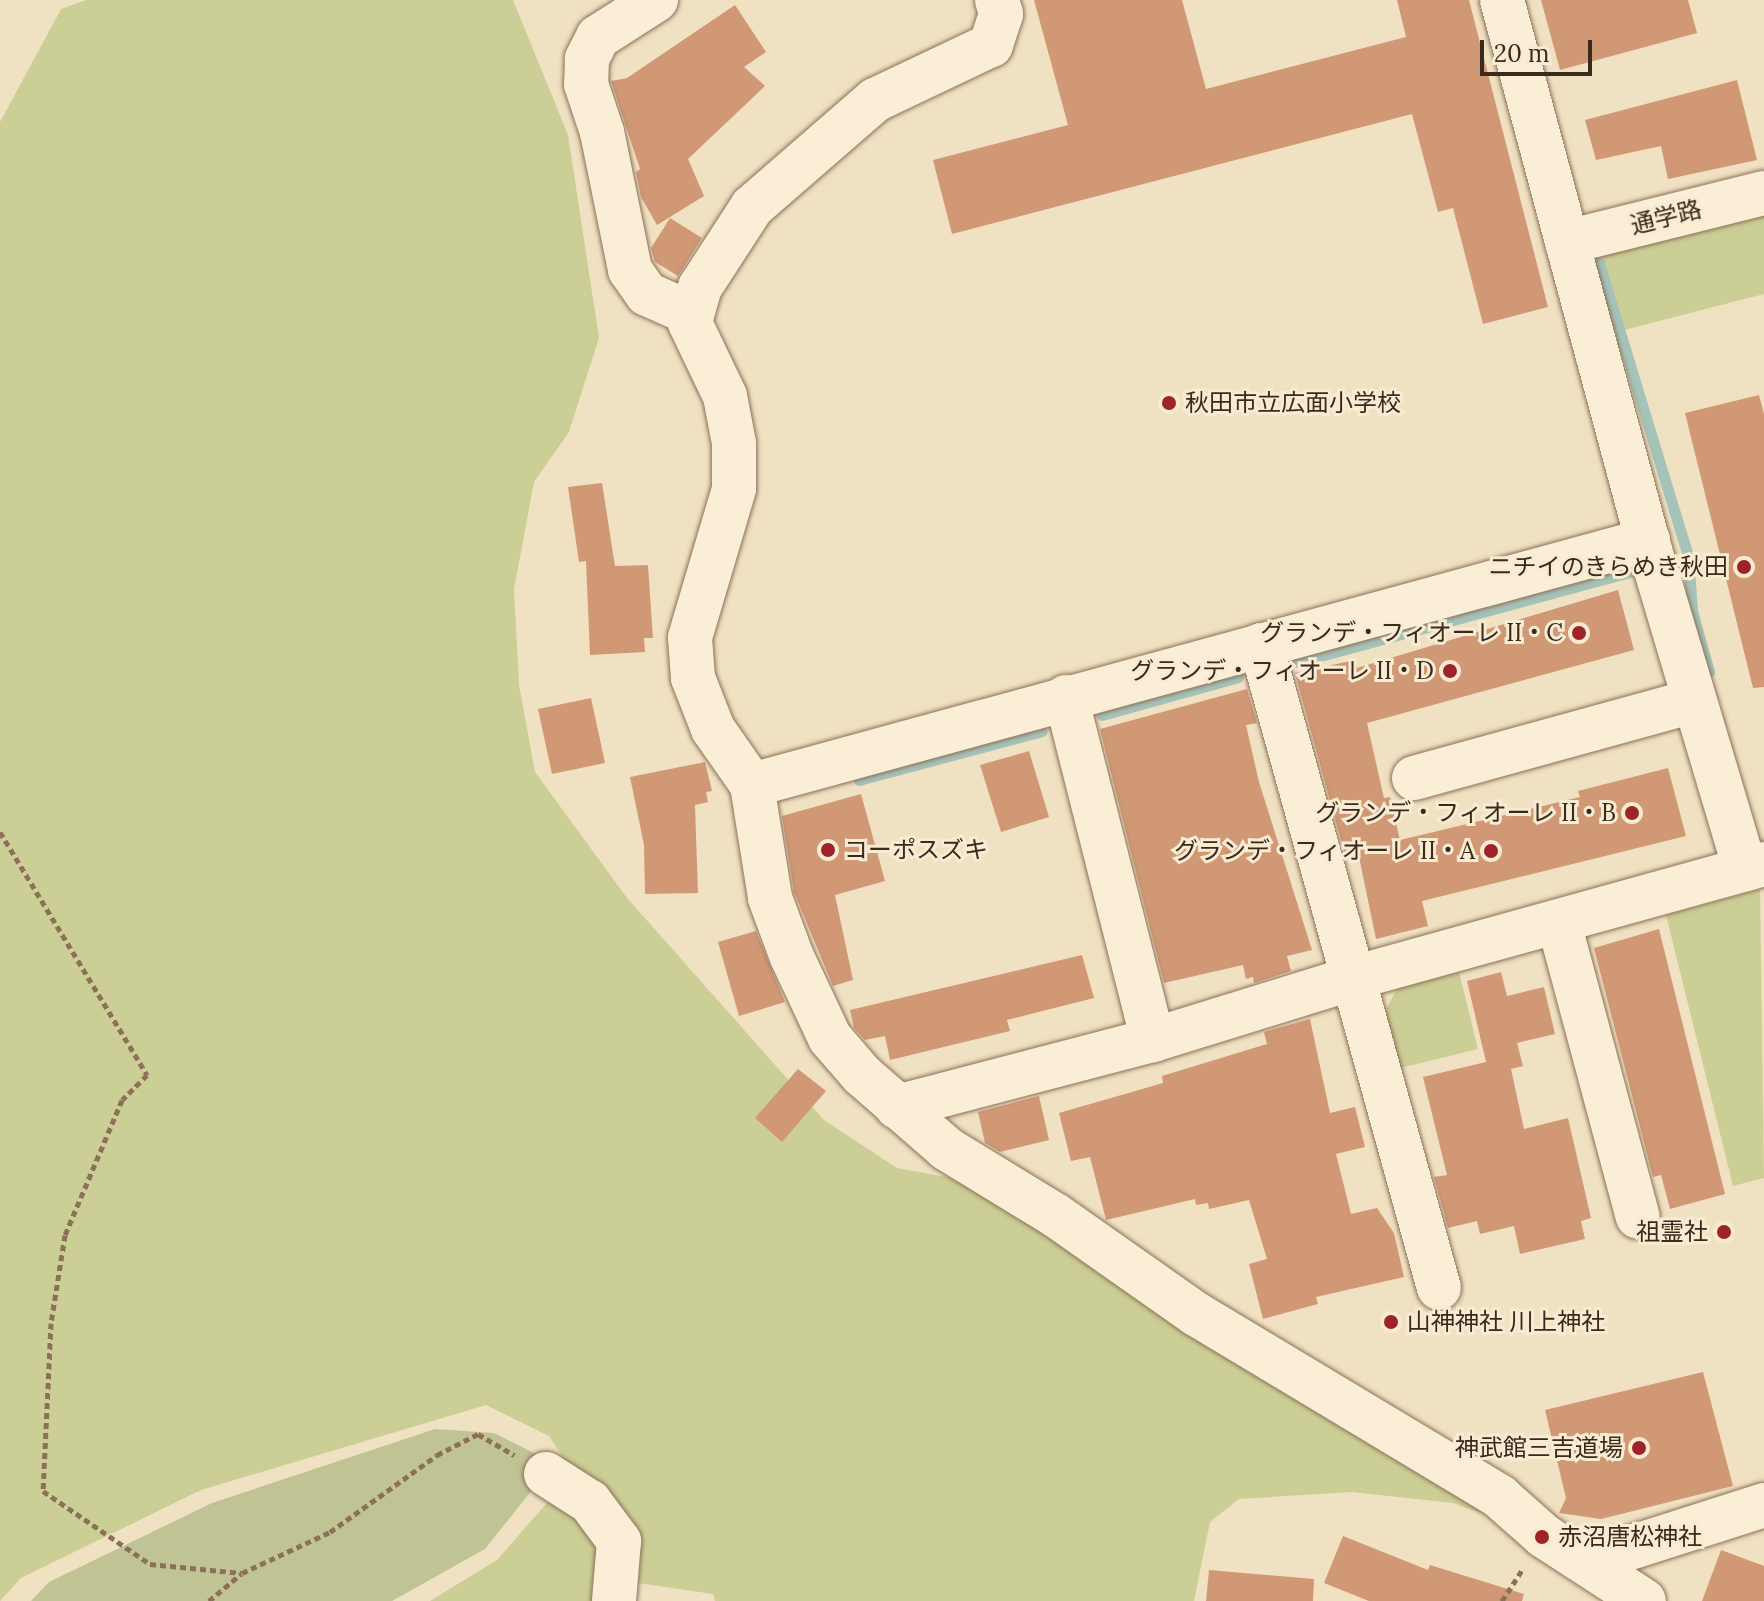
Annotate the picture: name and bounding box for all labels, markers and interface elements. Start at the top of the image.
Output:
scale bar [1484,24,1596,74]
text: 20 m [1494,38,1550,69]
street label: 通学路 [1628,194,1704,240]
place label: 秋田市立広面小学校 [1185,389,1401,417]
marker: 秋田市立広面小学校 [1160,394,1178,412]
place label: ニチイのきらめき秋田 [1488,553,1728,581]
marker: ニチイのきらめき秋田 [1735,558,1753,576]
place label: グランデ・フィオーレ II・C [1260,619,1563,647]
marker: グランデ・フィオーレ II・C [1570,624,1588,642]
place label: グランデ・フィオーレ II・D [1130,657,1434,685]
marker: グランデ・フィオーレ II・D [1441,662,1459,680]
place label: グランデ・フィオーレ II・B [1315,799,1616,827]
marker: グランデ・フィオーレ II・B [1623,804,1641,822]
place label: コーポスズキ [844,836,988,864]
place label: グランデ・フィオーレ II・A [1174,837,1475,865]
marker: コーポスズキ [819,841,837,859]
marker: グランデ・フィオーレ II・A [1482,842,1500,860]
place label: 祖霊社 [1636,1218,1708,1246]
marker: 祖霊社 [1715,1223,1733,1241]
place label: 山神神社 川上神社 [1407,1308,1605,1336]
marker: 山神神社 川上神社 [1382,1313,1400,1331]
place label: 神武館三吉道場 [1455,1434,1623,1462]
marker: 神武館三吉道場 [1630,1439,1648,1457]
place label: 赤沼唐松神社 [1558,1523,1702,1551]
marker: 赤沼唐松神社 [1533,1528,1551,1546]

